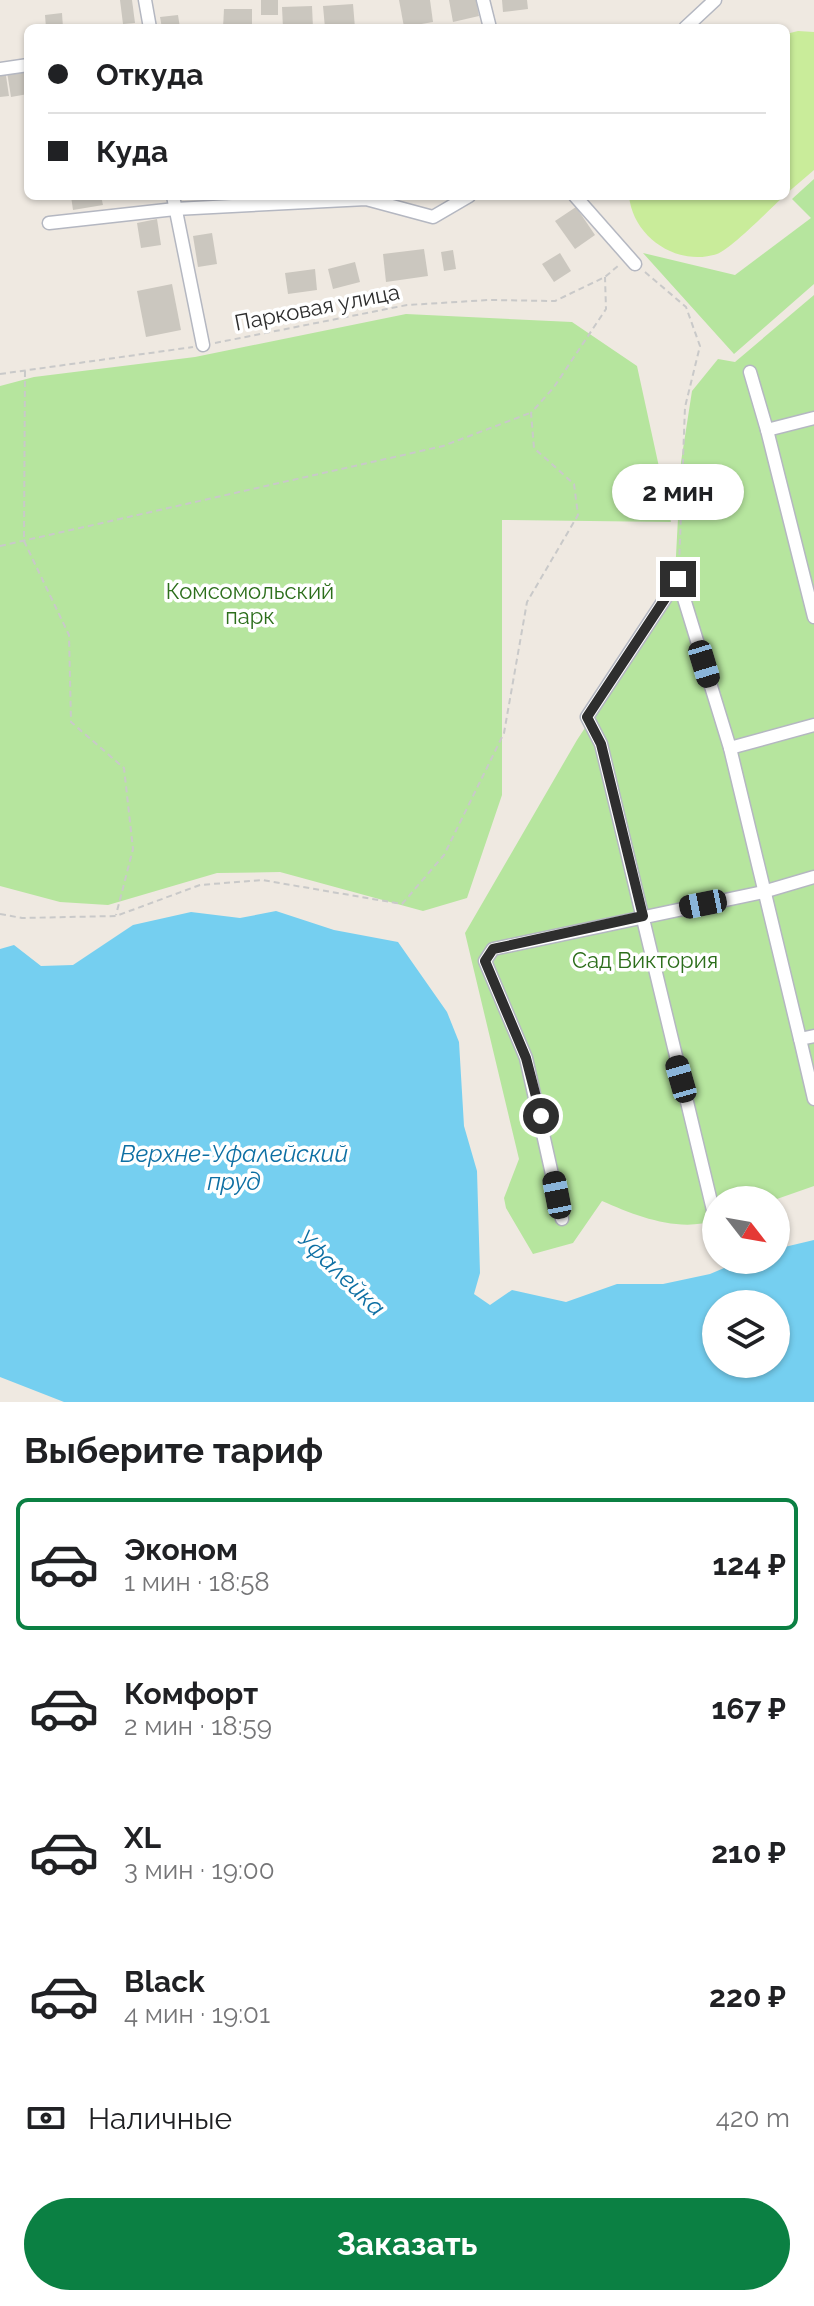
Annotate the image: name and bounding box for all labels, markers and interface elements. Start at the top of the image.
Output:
text: Откуда [96,57,203,92]
text: Куда [96,134,168,169]
street label: Парковая улица [232,278,402,336]
callout: 2 мин [612,463,744,519]
text: 2 мин [642,477,714,507]
route end [660,561,696,597]
park label: Комсомольский парк [166,578,334,629]
car [686,638,722,690]
car [677,888,729,920]
park label: Сад Виктория [572,947,718,973]
car [663,1053,699,1105]
route start [523,1098,559,1134]
water label: Верхне-Уфалейский пруд [120,1139,348,1196]
car [541,1169,573,1221]
north arrow [702,1186,790,1274]
map controls [702,1186,790,1378]
water label: Уфалейка [291,1224,391,1322]
button: layers [702,1290,790,1378]
text: Выберите тариф [24,1429,323,1471]
icon: car [28,1528,100,1600]
text: Эконом [124,1532,238,1567]
text: 124 ₽ [713,1547,786,1582]
text: 1 мин · 18:58 [124,1567,270,1597]
icon: car [28,1672,100,1744]
text: Комфорт [124,1676,258,1711]
text: 167 ₽ [712,1691,786,1726]
text: 2 мин · 18:59 [124,1711,272,1741]
icon: car [28,1816,100,1888]
text: XL [124,1820,161,1855]
text: 210 ₽ [711,1835,786,1870]
text: 3 мин · 19:00 [124,1855,275,1885]
icon: car [28,1960,100,2032]
text: Black [124,1964,205,1999]
text: 220 ₽ [709,1979,786,2014]
text: 4 мин · 19:01 [124,1999,270,2029]
icon: cash [24,2096,68,2140]
text: Наличные [88,2101,232,2136]
text: 420 m [716,2103,790,2133]
button: Заказать [24,2198,790,2290]

